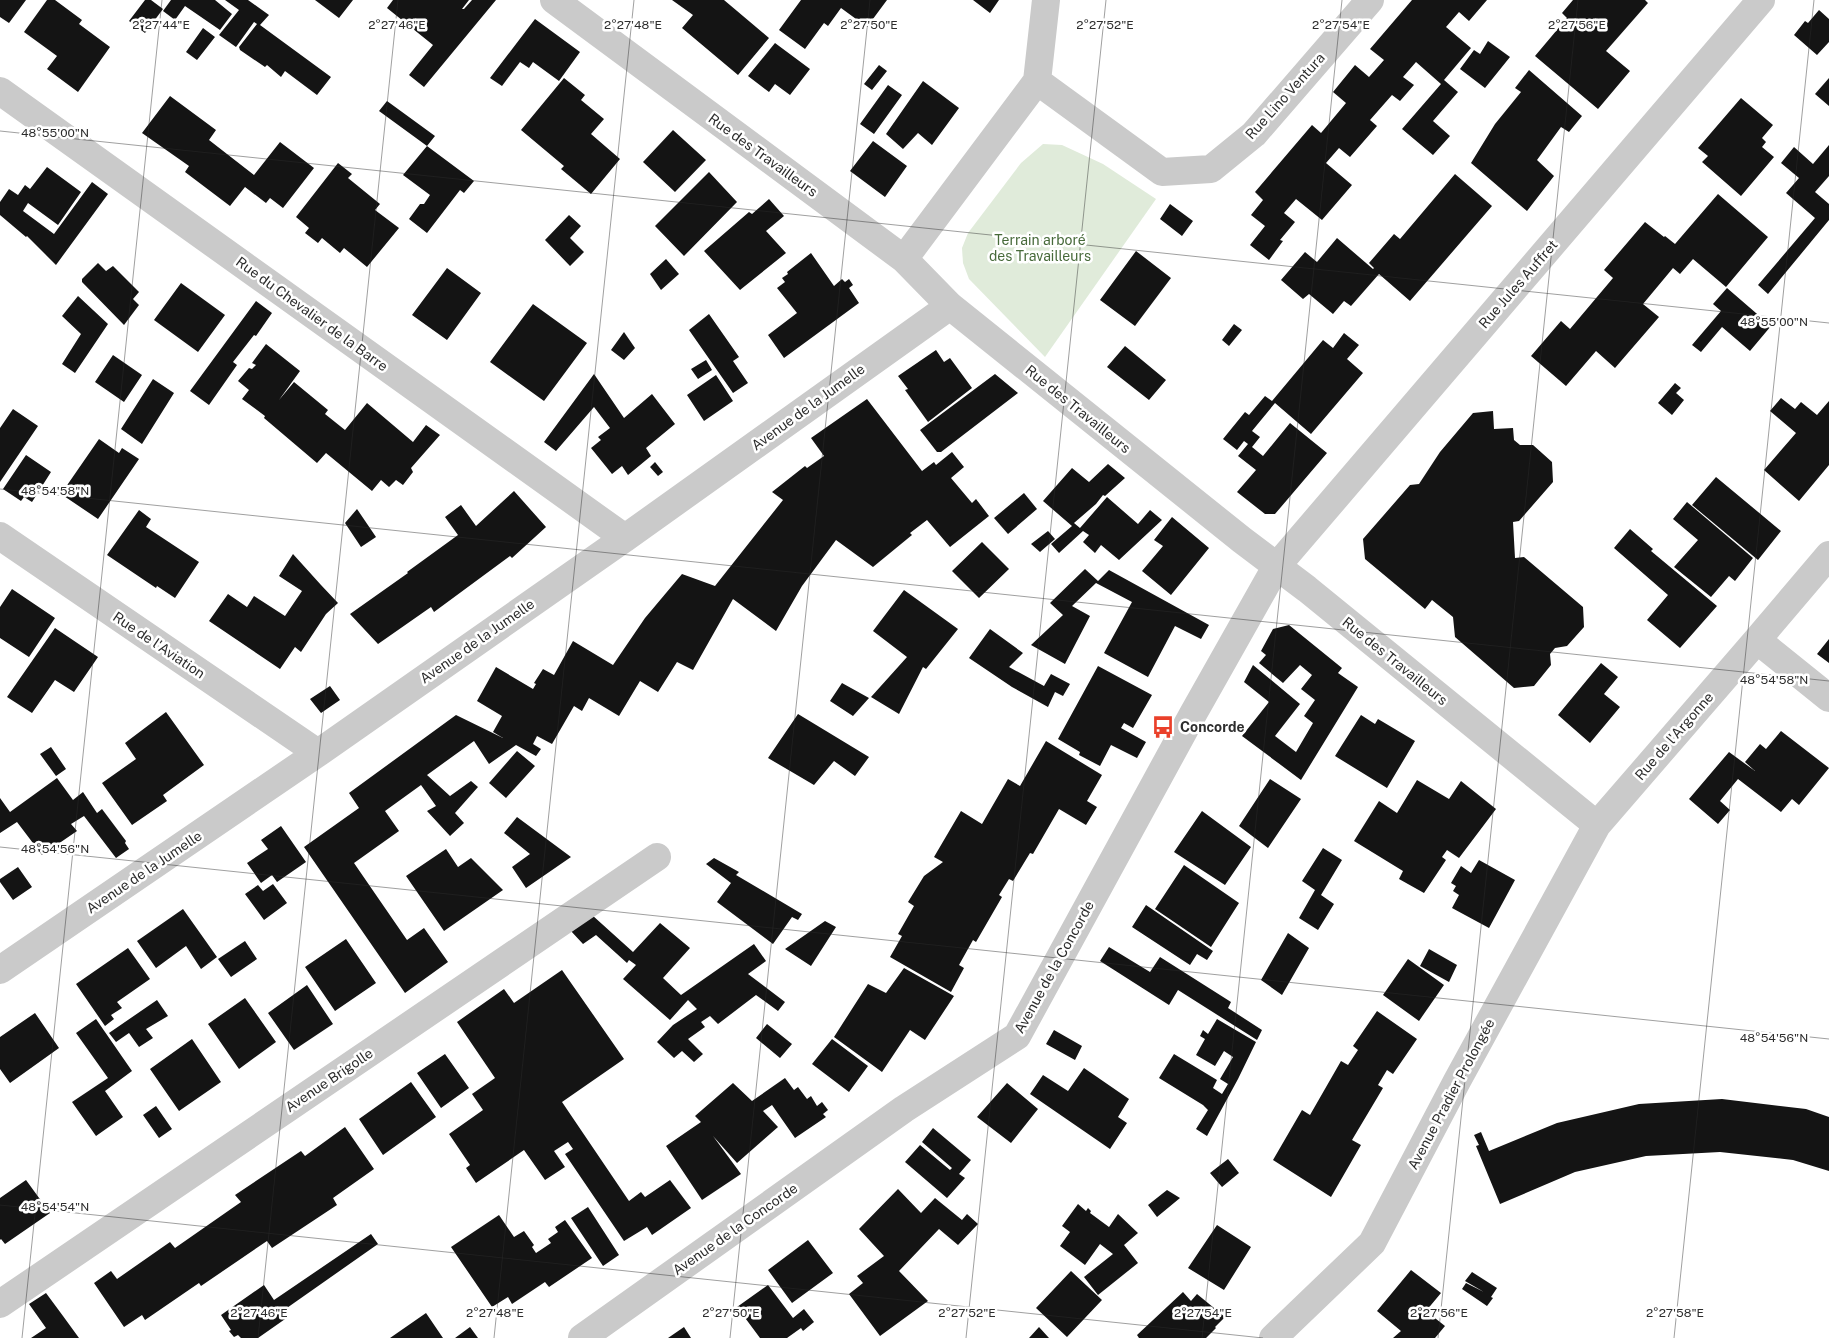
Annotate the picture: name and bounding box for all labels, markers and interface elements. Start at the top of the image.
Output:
text: 2°27'44"E [132,18,190,32]
text: 2°27'46"E [368,18,426,32]
text: 2°27'48"E [604,18,662,32]
text: 2°27'50"E [840,18,898,32]
text: 2°27'52"E [1076,18,1134,32]
text: 2°27'54"E [1312,18,1370,32]
text: 2°27'56"E [1548,18,1606,32]
street label: Rue Lino Ventura [1242,50,1328,142]
street label: Rue des Travailleurs [705,110,821,200]
text: 48°55'00"N [21,126,89,140]
park label: Terrain arboré des Travailleurs [989,232,1091,264]
street label: Rue Jules Auffret [1475,237,1561,331]
street label: Rue du Chevalier de la Barre [233,254,391,374]
text: 48°55'00"N [1740,315,1808,329]
street label: Avenue de la Jumelle [748,361,868,453]
street label: Rue des Travailleurs [1022,362,1134,456]
text: 48°54'58"N [21,484,89,498]
street label: Avenue de la Jumelle [417,595,537,686]
street label: Rue de l'Aviation [110,608,208,682]
street label: Rue des Travailleurs [1339,614,1451,708]
text: 48°54'58"N [1740,673,1808,687]
street label: Rue de l'Argonne [1632,689,1716,783]
bus stop icon: Concorde [1150,714,1176,740]
place label: Concorde [1180,719,1244,735]
street label: Avenue de la Jumelle [83,827,205,917]
text: 48°54'56"N [21,842,89,856]
street label: Avenue de la Concorde [1011,898,1097,1036]
street label: Avenue Pradier Prolongée [1404,1016,1498,1172]
text: 48°54'56"N [1740,1031,1808,1045]
street label: Avenue Brigolle [282,1045,376,1115]
street label: Avenue de la Concorde [669,1180,801,1278]
text: 48°54'54"N [21,1200,89,1214]
text: 2°27'46"E [230,1306,288,1320]
text: 2°27'48"E [466,1306,524,1320]
text: 2°27'50"E [702,1306,760,1320]
text: 2°27'52"E [938,1306,996,1320]
text: 2°27'54"E [1174,1306,1232,1320]
text: 2°27'56"E [1410,1306,1468,1320]
text: 2°27'58"E [1646,1306,1704,1320]

